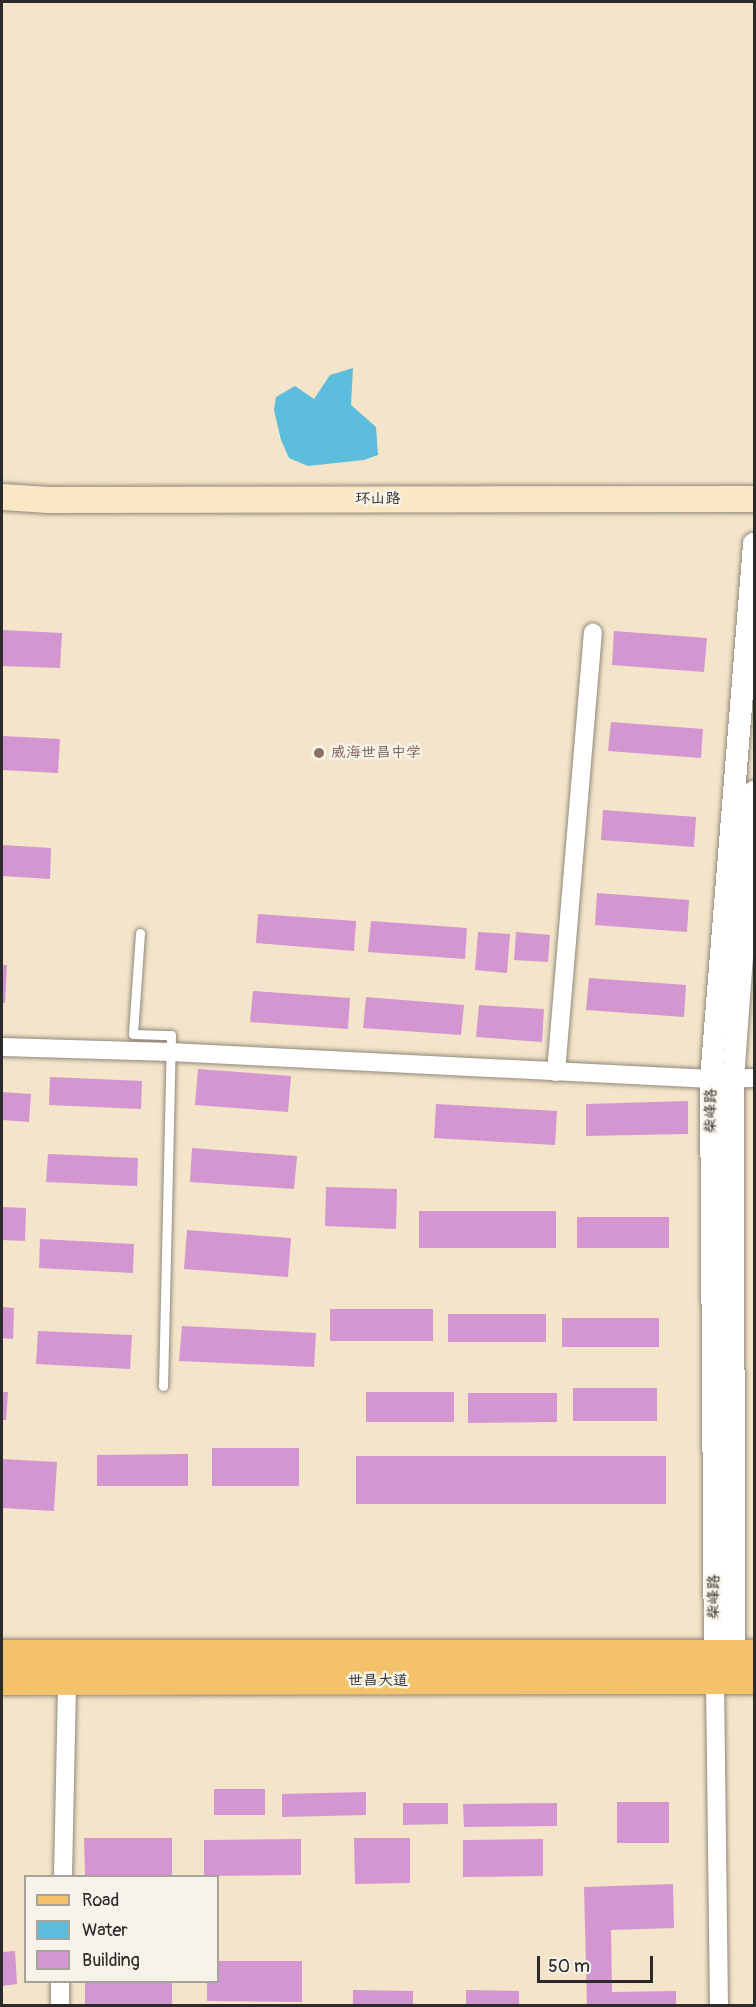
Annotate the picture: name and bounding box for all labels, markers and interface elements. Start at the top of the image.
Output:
street label: 环山路 [356,490,400,508]
place label: 威海世昌中学 [331,744,421,762]
marker: 威海世昌中学 [312,746,326,760]
street label: 柴峰路 [702,1089,720,1133]
street label: 柴峰路 [705,1575,723,1619]
street label: 世昌大道 [348,1672,408,1690]
legend [24,1875,219,1983]
text: Road [82,1889,119,1912]
text: Water [82,1919,128,1942]
scale bar [540,1944,656,1982]
text: Building [82,1949,140,1972]
text: 50 m [548,1955,590,1978]

